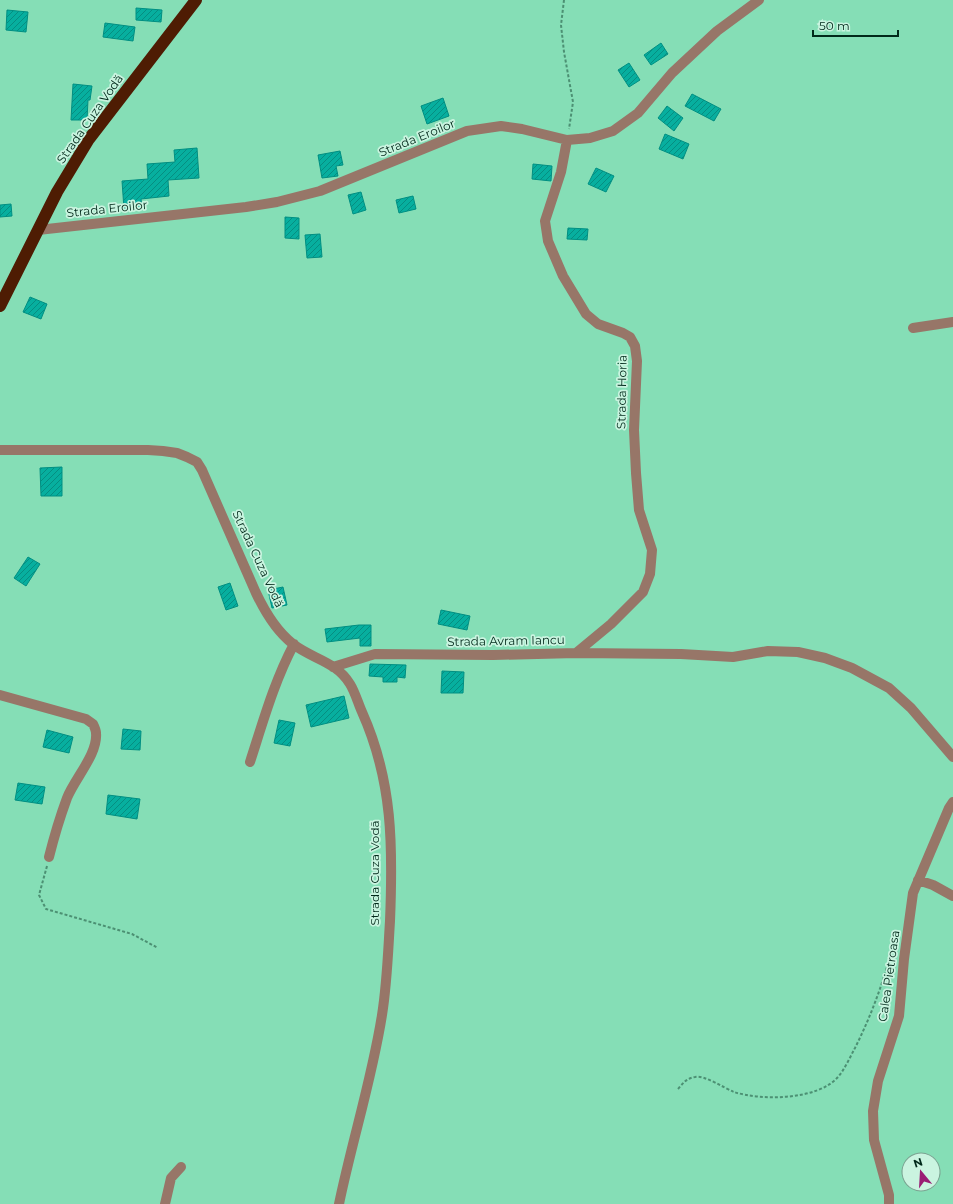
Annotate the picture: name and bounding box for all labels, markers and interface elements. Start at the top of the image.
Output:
scale bar [813,12,898,38]
text: 50 m [819,18,850,33]
street label: Strada Cuza Vodă [53,71,126,166]
street label: Strada Eroilor [376,115,457,160]
street label: Strada Eroilor [66,197,148,220]
street label: Strada Horia [613,355,630,429]
street label: Strada Cuza Vodă [229,508,287,610]
street label: Strada Avram Iancu [447,632,565,649]
street label: Strada Cuza Vodă [367,820,382,926]
street label: Calea Pietroasa [875,929,902,1023]
north arrow [901,1152,941,1192]
text: N [912,1154,924,1171]

